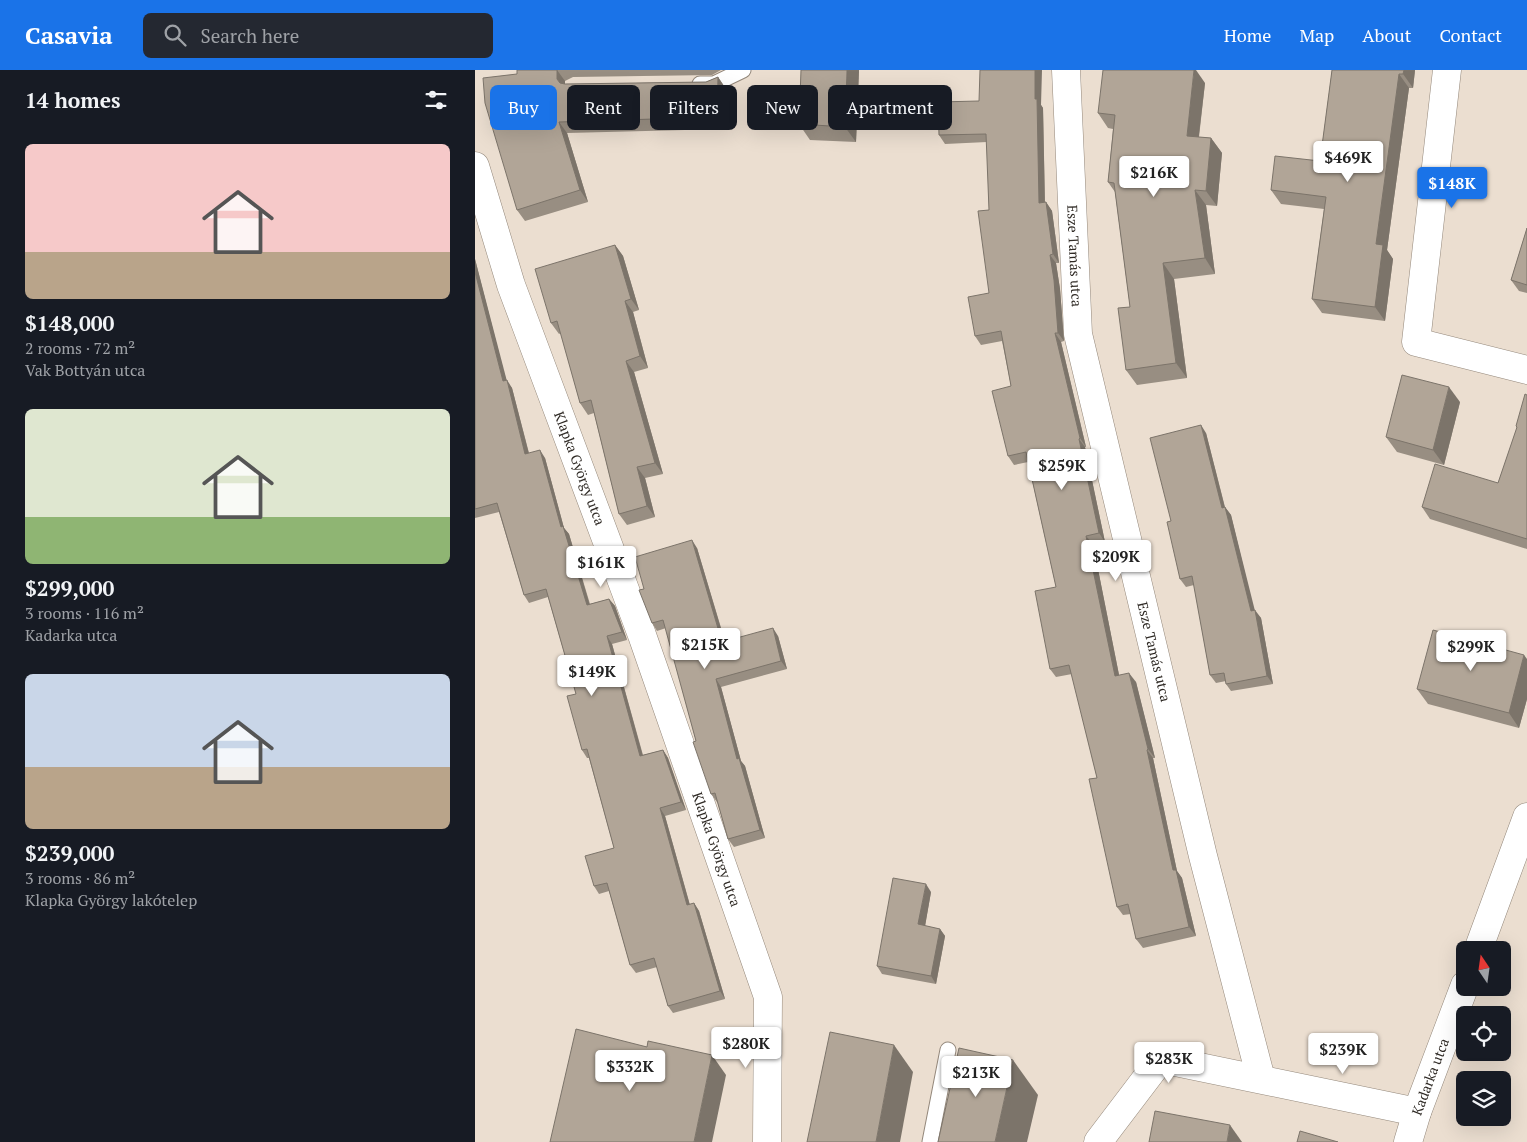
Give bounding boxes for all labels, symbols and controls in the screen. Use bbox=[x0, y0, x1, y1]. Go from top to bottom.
search box bbox=[143, 13, 493, 58]
text: Casavia bbox=[25, 19, 113, 51]
icon: search bbox=[161, 21, 189, 49]
text: Search here bbox=[201, 23, 299, 48]
text: Home bbox=[1224, 23, 1271, 47]
text: Map bbox=[1299, 23, 1334, 47]
text: About bbox=[1362, 23, 1411, 47]
text: Contact bbox=[1439, 23, 1502, 47]
chip: Buy bbox=[490, 85, 557, 130]
chip: Rent bbox=[567, 85, 640, 130]
chip: Filters bbox=[650, 85, 737, 130]
chip: New bbox=[747, 85, 818, 130]
chip: Apartment bbox=[828, 85, 952, 130]
text: 14 homes bbox=[25, 86, 121, 114]
icon: filters bbox=[422, 86, 450, 114]
pin: $469K bbox=[1313, 140, 1383, 183]
text: $469K bbox=[1324, 146, 1372, 168]
pin: $216K bbox=[1119, 156, 1189, 198]
text: $216K bbox=[1130, 161, 1178, 183]
pin: $148K bbox=[1417, 166, 1487, 209]
text: $148K bbox=[1428, 172, 1476, 194]
icon: home bbox=[193, 177, 283, 267]
street label: Esze Tamás utca bbox=[1063, 204, 1087, 307]
text: $148,000 bbox=[25, 309, 114, 337]
text: 2 rooms · 72 m² bbox=[25, 337, 135, 359]
text: Vak Bottyán utca bbox=[25, 359, 145, 381]
street label: Klapka György utca bbox=[550, 408, 610, 528]
icon: home bbox=[193, 442, 283, 532]
pin: $259K bbox=[1027, 448, 1097, 491]
text: $259K bbox=[1038, 454, 1086, 476]
pin: $209K bbox=[1081, 540, 1151, 582]
text: $209K bbox=[1092, 545, 1140, 567]
pin: $161K bbox=[566, 546, 636, 588]
text: $161K bbox=[577, 551, 625, 573]
text: $299,000 bbox=[25, 574, 114, 602]
street label: Esze Tamás utca bbox=[1133, 600, 1176, 704]
text: 3 rooms · 116 m² bbox=[25, 602, 144, 624]
text: Kadarka utca bbox=[25, 624, 117, 646]
pin: $215K bbox=[670, 628, 740, 670]
pin: $299K bbox=[1436, 630, 1506, 672]
text: $215K bbox=[681, 633, 729, 655]
text: $299K bbox=[1447, 635, 1495, 657]
pin: $149K bbox=[557, 654, 627, 697]
text: $149K bbox=[568, 660, 616, 682]
icon: home bbox=[193, 707, 283, 797]
street label: Klapka György utca bbox=[688, 789, 746, 909]
text: $239,000 bbox=[25, 839, 114, 867]
text: 3 rooms · 86 m² bbox=[25, 867, 135, 889]
text: Klapka György lakótelep bbox=[25, 889, 197, 911]
north arrow bbox=[1456, 941, 1511, 996]
map controls bbox=[1456, 941, 1511, 1126]
button: locate bbox=[1456, 1006, 1511, 1061]
pin: $280K bbox=[711, 1026, 781, 1069]
text: $280K bbox=[722, 1032, 770, 1054]
pin: $239K bbox=[1308, 1032, 1378, 1075]
street label: Kadarka utca bbox=[1407, 1035, 1453, 1118]
text: $239K bbox=[1319, 1038, 1367, 1060]
pin: $283K bbox=[1134, 1042, 1204, 1084]
text: $283K bbox=[1145, 1047, 1193, 1069]
pin: $332K bbox=[595, 1050, 665, 1092]
text: $332K bbox=[606, 1055, 654, 1077]
pin: $213K bbox=[941, 1056, 1011, 1098]
text: $213K bbox=[952, 1061, 1000, 1083]
button: layers bbox=[1456, 1071, 1511, 1126]

